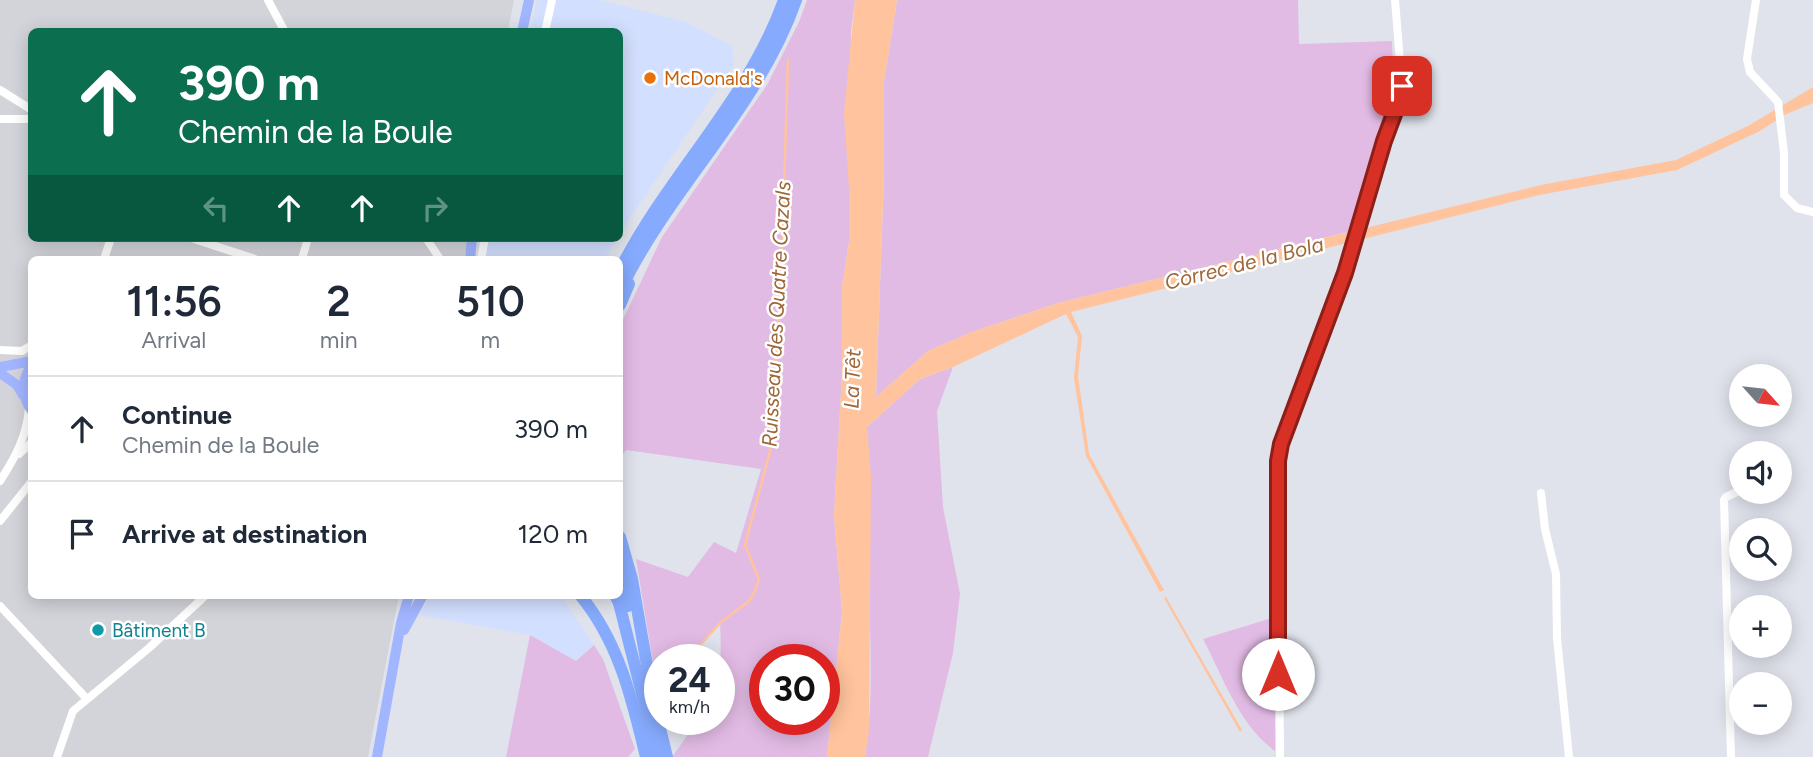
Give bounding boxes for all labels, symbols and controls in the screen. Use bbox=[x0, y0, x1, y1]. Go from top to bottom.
text: 390 m bbox=[178, 53, 320, 112]
icon: ahead bbox=[63, 56, 154, 147]
pin bbox=[1372, 56, 1432, 116]
place label: McDonald's bbox=[664, 67, 763, 90]
icon: arrive bbox=[1383, 67, 1421, 105]
marker: McDonald's bbox=[642, 70, 658, 86]
text: Chemin de la Boule bbox=[178, 113, 453, 151]
water label: Ruisseau des Quatre Cazals bbox=[757, 180, 795, 448]
icon: left bbox=[197, 189, 235, 227]
icon: ahead bbox=[270, 189, 308, 227]
icon: ahead bbox=[343, 189, 381, 227]
icon: right bbox=[416, 189, 454, 227]
water label: Còrrec de la Bola bbox=[1162, 231, 1326, 295]
text: 11:56 bbox=[126, 276, 222, 327]
text: 2 bbox=[327, 276, 351, 327]
text: 510 bbox=[456, 276, 525, 327]
text: Arrival bbox=[141, 326, 206, 354]
text: min bbox=[320, 326, 358, 354]
text: m bbox=[480, 326, 500, 354]
water label: La Têt bbox=[838, 348, 866, 409]
north arrow bbox=[1729, 364, 1792, 427]
map controls bbox=[1729, 364, 1792, 735]
text: Continue bbox=[122, 399, 232, 431]
icon: ahead bbox=[63, 410, 101, 448]
text: 390 m bbox=[514, 413, 588, 445]
text: Chemin de la Boule bbox=[122, 431, 319, 459]
button: sound bbox=[1729, 441, 1792, 504]
icon: arrive bbox=[63, 515, 101, 553]
text: Arrive at destination bbox=[122, 518, 367, 550]
text: 120 m bbox=[518, 518, 588, 550]
button: search bbox=[1729, 518, 1792, 581]
button: + bbox=[1729, 595, 1792, 658]
place label: Bâtiment B bbox=[112, 619, 206, 642]
marker: Bâtiment B bbox=[90, 622, 106, 638]
position arrow bbox=[1241, 637, 1315, 711]
speed limit sign: 30 bbox=[749, 644, 840, 735]
text: 24 bbox=[668, 659, 711, 701]
button: − bbox=[1729, 672, 1792, 735]
text: km/h bbox=[669, 696, 710, 718]

